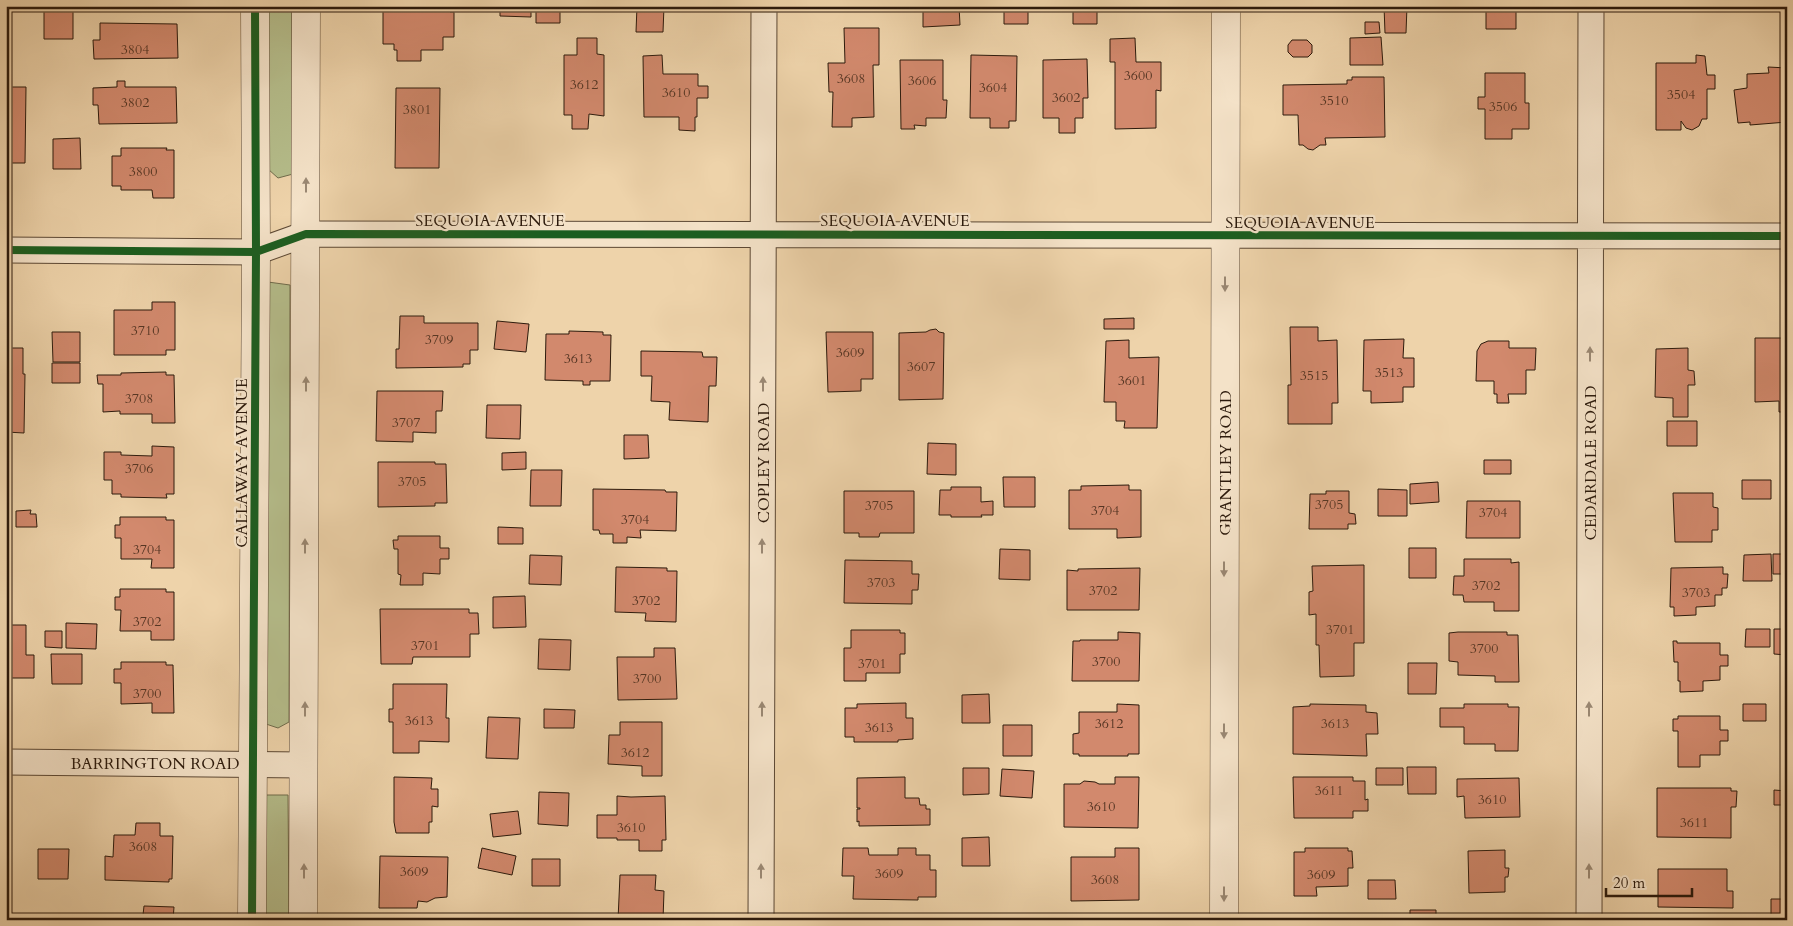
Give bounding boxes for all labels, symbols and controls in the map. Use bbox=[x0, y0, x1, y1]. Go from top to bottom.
house number: 3804 bbox=[121, 40, 149, 59]
house number: 3600 bbox=[1124, 66, 1152, 85]
house number: 3608 bbox=[837, 69, 865, 88]
house number: 3606 bbox=[908, 71, 936, 90]
house number: 3612 bbox=[570, 75, 598, 94]
house number: 3604 bbox=[979, 78, 1007, 97]
house number: 3610 bbox=[662, 83, 690, 102]
house number: 3504 bbox=[1667, 85, 1695, 104]
house number: 3602 bbox=[1052, 88, 1080, 107]
house number: 3510 bbox=[1320, 91, 1348, 110]
house number: 3802 bbox=[121, 93, 149, 112]
house number: 3506 bbox=[1489, 97, 1517, 116]
house number: 3801 bbox=[403, 100, 431, 119]
house number: 3800 bbox=[129, 162, 157, 181]
one-way arrow bbox=[302, 177, 310, 193]
street label: SEQUOIA AVENUE bbox=[415, 210, 565, 232]
street label: SEQUOIA AVENUE bbox=[820, 210, 970, 232]
street label: SEQUOIA AVENUE bbox=[1225, 212, 1375, 234]
one-way arrow bbox=[1221, 276, 1229, 292]
house number: 3710 bbox=[131, 321, 159, 340]
house number: 3709 bbox=[425, 330, 453, 349]
house number: 3609 bbox=[836, 343, 864, 362]
one-way arrow bbox=[1586, 345, 1594, 361]
house number: 3613 bbox=[564, 349, 592, 368]
house number: 3607 bbox=[907, 357, 935, 376]
house number: 3513 bbox=[1375, 363, 1403, 382]
house number: 3515 bbox=[1300, 366, 1328, 385]
house number: 3601 bbox=[1118, 371, 1146, 390]
one-way arrow bbox=[302, 375, 310, 391]
one-way arrow bbox=[759, 375, 767, 391]
street label: CALLAWAY AVENUE bbox=[231, 378, 253, 548]
street label: CEDARDALE ROAD bbox=[1580, 385, 1602, 541]
house number: 3708 bbox=[125, 389, 153, 408]
street label: GRANTLEY ROAD bbox=[1215, 390, 1237, 536]
street label: COPLEY ROAD bbox=[753, 403, 775, 523]
house number: 3707 bbox=[392, 413, 420, 432]
house number: 3706 bbox=[125, 459, 153, 478]
house number: 3705 bbox=[398, 472, 426, 491]
house number: 3705 bbox=[1315, 495, 1343, 514]
house number: 3705 bbox=[865, 496, 893, 515]
house number: 3704 bbox=[1091, 501, 1119, 520]
house number: 3704 bbox=[1479, 503, 1507, 522]
house number: 3704 bbox=[621, 510, 649, 529]
one-way arrow bbox=[301, 538, 309, 554]
one-way arrow bbox=[758, 538, 766, 554]
house number: 3704 bbox=[133, 540, 161, 559]
one-way arrow bbox=[1220, 561, 1228, 577]
house number: 3703 bbox=[867, 573, 895, 592]
house number: 3702 bbox=[1472, 576, 1500, 595]
house number: 3702 bbox=[1089, 581, 1117, 600]
house number: 3703 bbox=[1682, 583, 1710, 602]
house number: 3702 bbox=[632, 591, 660, 610]
house number: 3702 bbox=[133, 612, 161, 631]
house number: 3701 bbox=[1326, 620, 1354, 639]
house number: 3701 bbox=[411, 636, 439, 655]
house number: 3700 bbox=[1470, 639, 1498, 658]
house number: 3700 bbox=[1092, 652, 1120, 671]
house number: 3701 bbox=[858, 654, 886, 673]
house number: 3700 bbox=[633, 669, 661, 688]
house number: 3700 bbox=[133, 684, 161, 703]
one-way arrow bbox=[301, 700, 309, 716]
one-way arrow bbox=[758, 700, 766, 716]
one-way arrow bbox=[1585, 700, 1593, 716]
house number: 3613 bbox=[405, 711, 433, 730]
house number: 3612 bbox=[1095, 714, 1123, 733]
house number: 3613 bbox=[1321, 714, 1349, 733]
house number: 3613 bbox=[865, 718, 893, 737]
one-way arrow bbox=[1220, 724, 1228, 740]
house number: 3612 bbox=[621, 743, 649, 762]
street label: BARRINGTON ROAD bbox=[70, 753, 240, 775]
house number: 3611 bbox=[1315, 781, 1343, 800]
house number: 3610 bbox=[1478, 790, 1506, 809]
house number: 3610 bbox=[1087, 797, 1115, 816]
house number: 3611 bbox=[1680, 813, 1708, 832]
house number: 3610 bbox=[617, 818, 645, 837]
house number: 3608 bbox=[129, 837, 157, 856]
house number: 3609 bbox=[400, 862, 428, 881]
one-way arrow bbox=[300, 863, 308, 879]
one-way arrow bbox=[757, 863, 765, 879]
one-way arrow bbox=[1585, 863, 1593, 879]
house number: 3609 bbox=[875, 864, 903, 883]
house number: 3609 bbox=[1307, 865, 1335, 884]
scale bar bbox=[1606, 866, 1692, 898]
house number: 3608 bbox=[1091, 870, 1119, 889]
text: 20 m bbox=[1613, 873, 1645, 893]
one-way arrow bbox=[1220, 886, 1228, 902]

